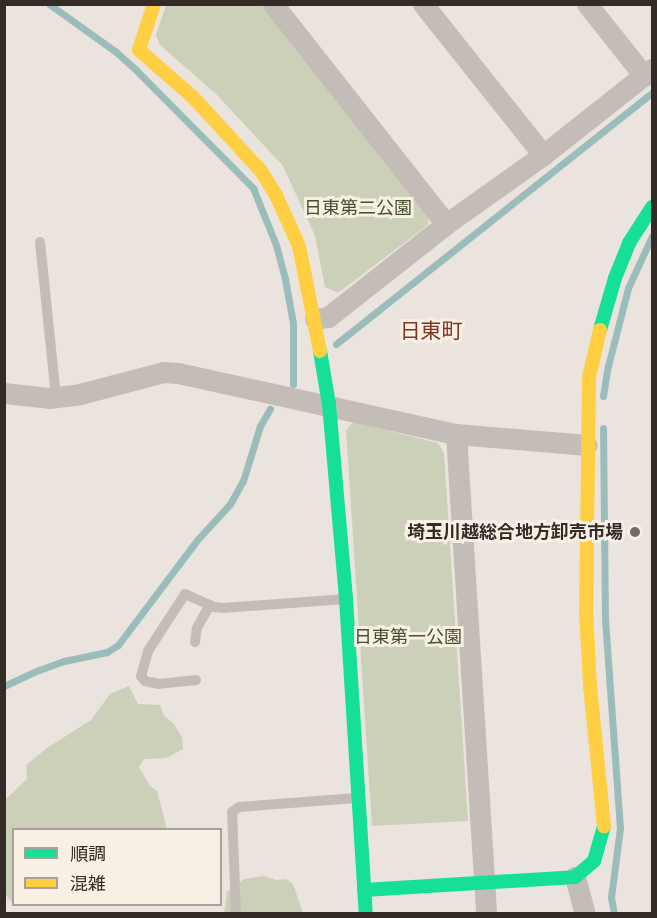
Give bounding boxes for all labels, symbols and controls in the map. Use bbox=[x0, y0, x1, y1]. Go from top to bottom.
park label: 日東第二公園 bbox=[304, 197, 412, 219]
district label: 日東町 bbox=[400, 317, 462, 343]
place label: 埼玉川越総合地方卸売市場 bbox=[407, 521, 623, 543]
marker: 埼玉川越総合地方卸売市場 bbox=[628, 525, 642, 539]
park label: 日東第一公園 bbox=[354, 626, 462, 648]
legend bbox=[12, 828, 222, 906]
text: 順調 bbox=[70, 840, 106, 867]
text: 混雑 bbox=[70, 870, 106, 897]

